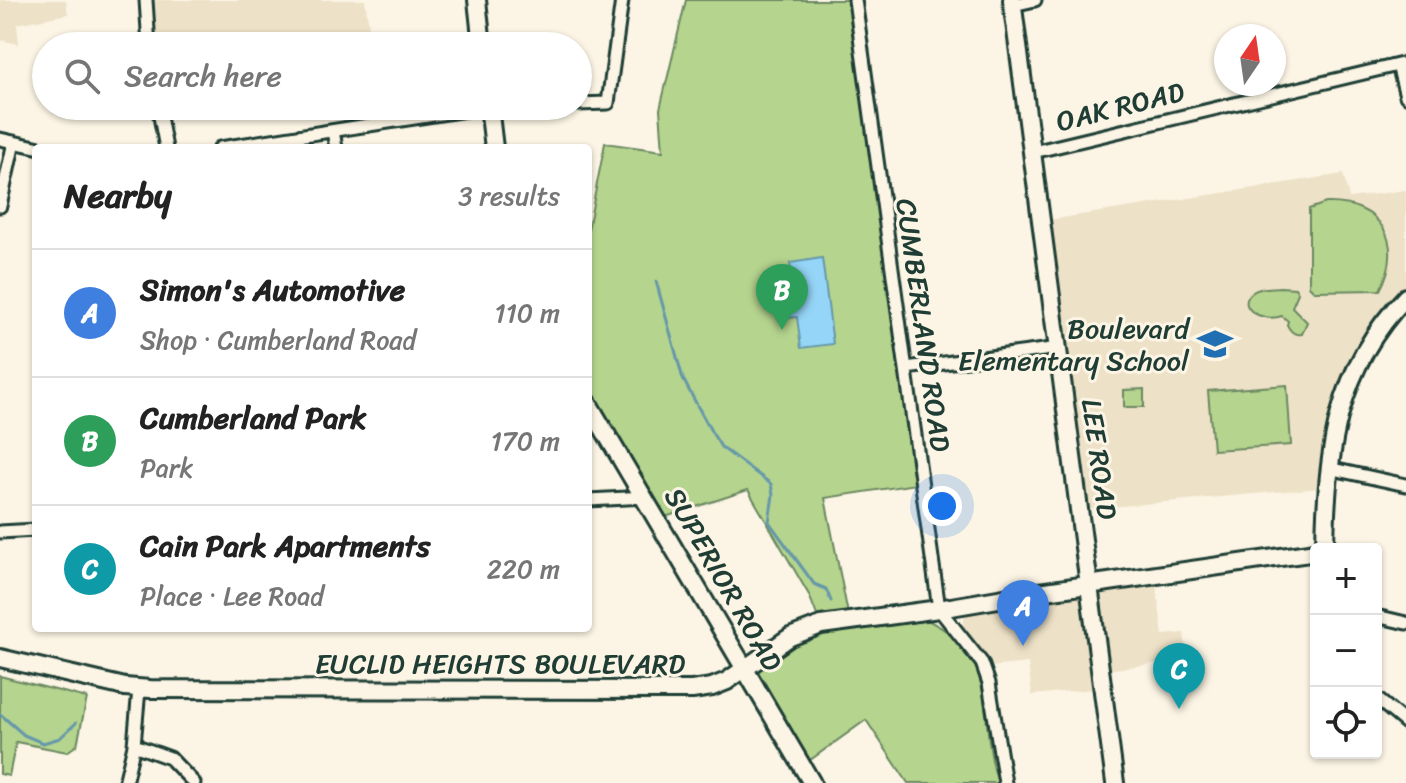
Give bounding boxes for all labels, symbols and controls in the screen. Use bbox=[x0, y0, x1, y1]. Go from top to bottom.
north arrow bbox=[1214, 24, 1286, 96]
search box bbox=[32, 32, 592, 120]
text: Search here bbox=[124, 49, 282, 103]
icon: search bbox=[60, 54, 104, 98]
street label: OAK ROAD bbox=[1051, 67, 1190, 146]
text: Nearby bbox=[64, 166, 172, 226]
text: 3 results bbox=[458, 173, 560, 219]
street label: CUMBERLAND ROAD bbox=[881, 195, 966, 455]
text: Simon's Automotive bbox=[140, 263, 405, 317]
pin: B bbox=[756, 264, 808, 330]
text: A bbox=[81, 290, 99, 336]
text: 110 m bbox=[495, 290, 560, 336]
place label: Boulevard Elementary School bbox=[958, 304, 1191, 385]
text: Shop · Cumberland Road bbox=[140, 317, 416, 363]
school or university icon: Boulevard Elementary School bbox=[1196, 325, 1234, 363]
text: Cumberland Park bbox=[140, 391, 366, 445]
street label: LEE ROAD bbox=[1067, 395, 1132, 523]
text: B bbox=[82, 418, 98, 464]
text: 170 m bbox=[491, 418, 560, 464]
text: Park bbox=[140, 445, 193, 491]
street label: SUPERIOR ROAD bbox=[651, 478, 796, 681]
your location bbox=[922, 486, 962, 526]
text: Cain Park Apartments bbox=[140, 519, 430, 573]
map controls bbox=[1310, 543, 1382, 759]
button: + bbox=[1310, 543, 1382, 615]
text: C bbox=[82, 546, 98, 592]
text: 220 m bbox=[487, 546, 560, 592]
text: Place · Lee Road bbox=[140, 573, 324, 619]
pin: A bbox=[997, 580, 1049, 646]
button: − bbox=[1310, 615, 1382, 687]
street label: EUCLID HEIGHTS BOULEVARD bbox=[315, 639, 685, 688]
pin: C bbox=[1153, 643, 1205, 709]
button: locate bbox=[1310, 687, 1382, 759]

